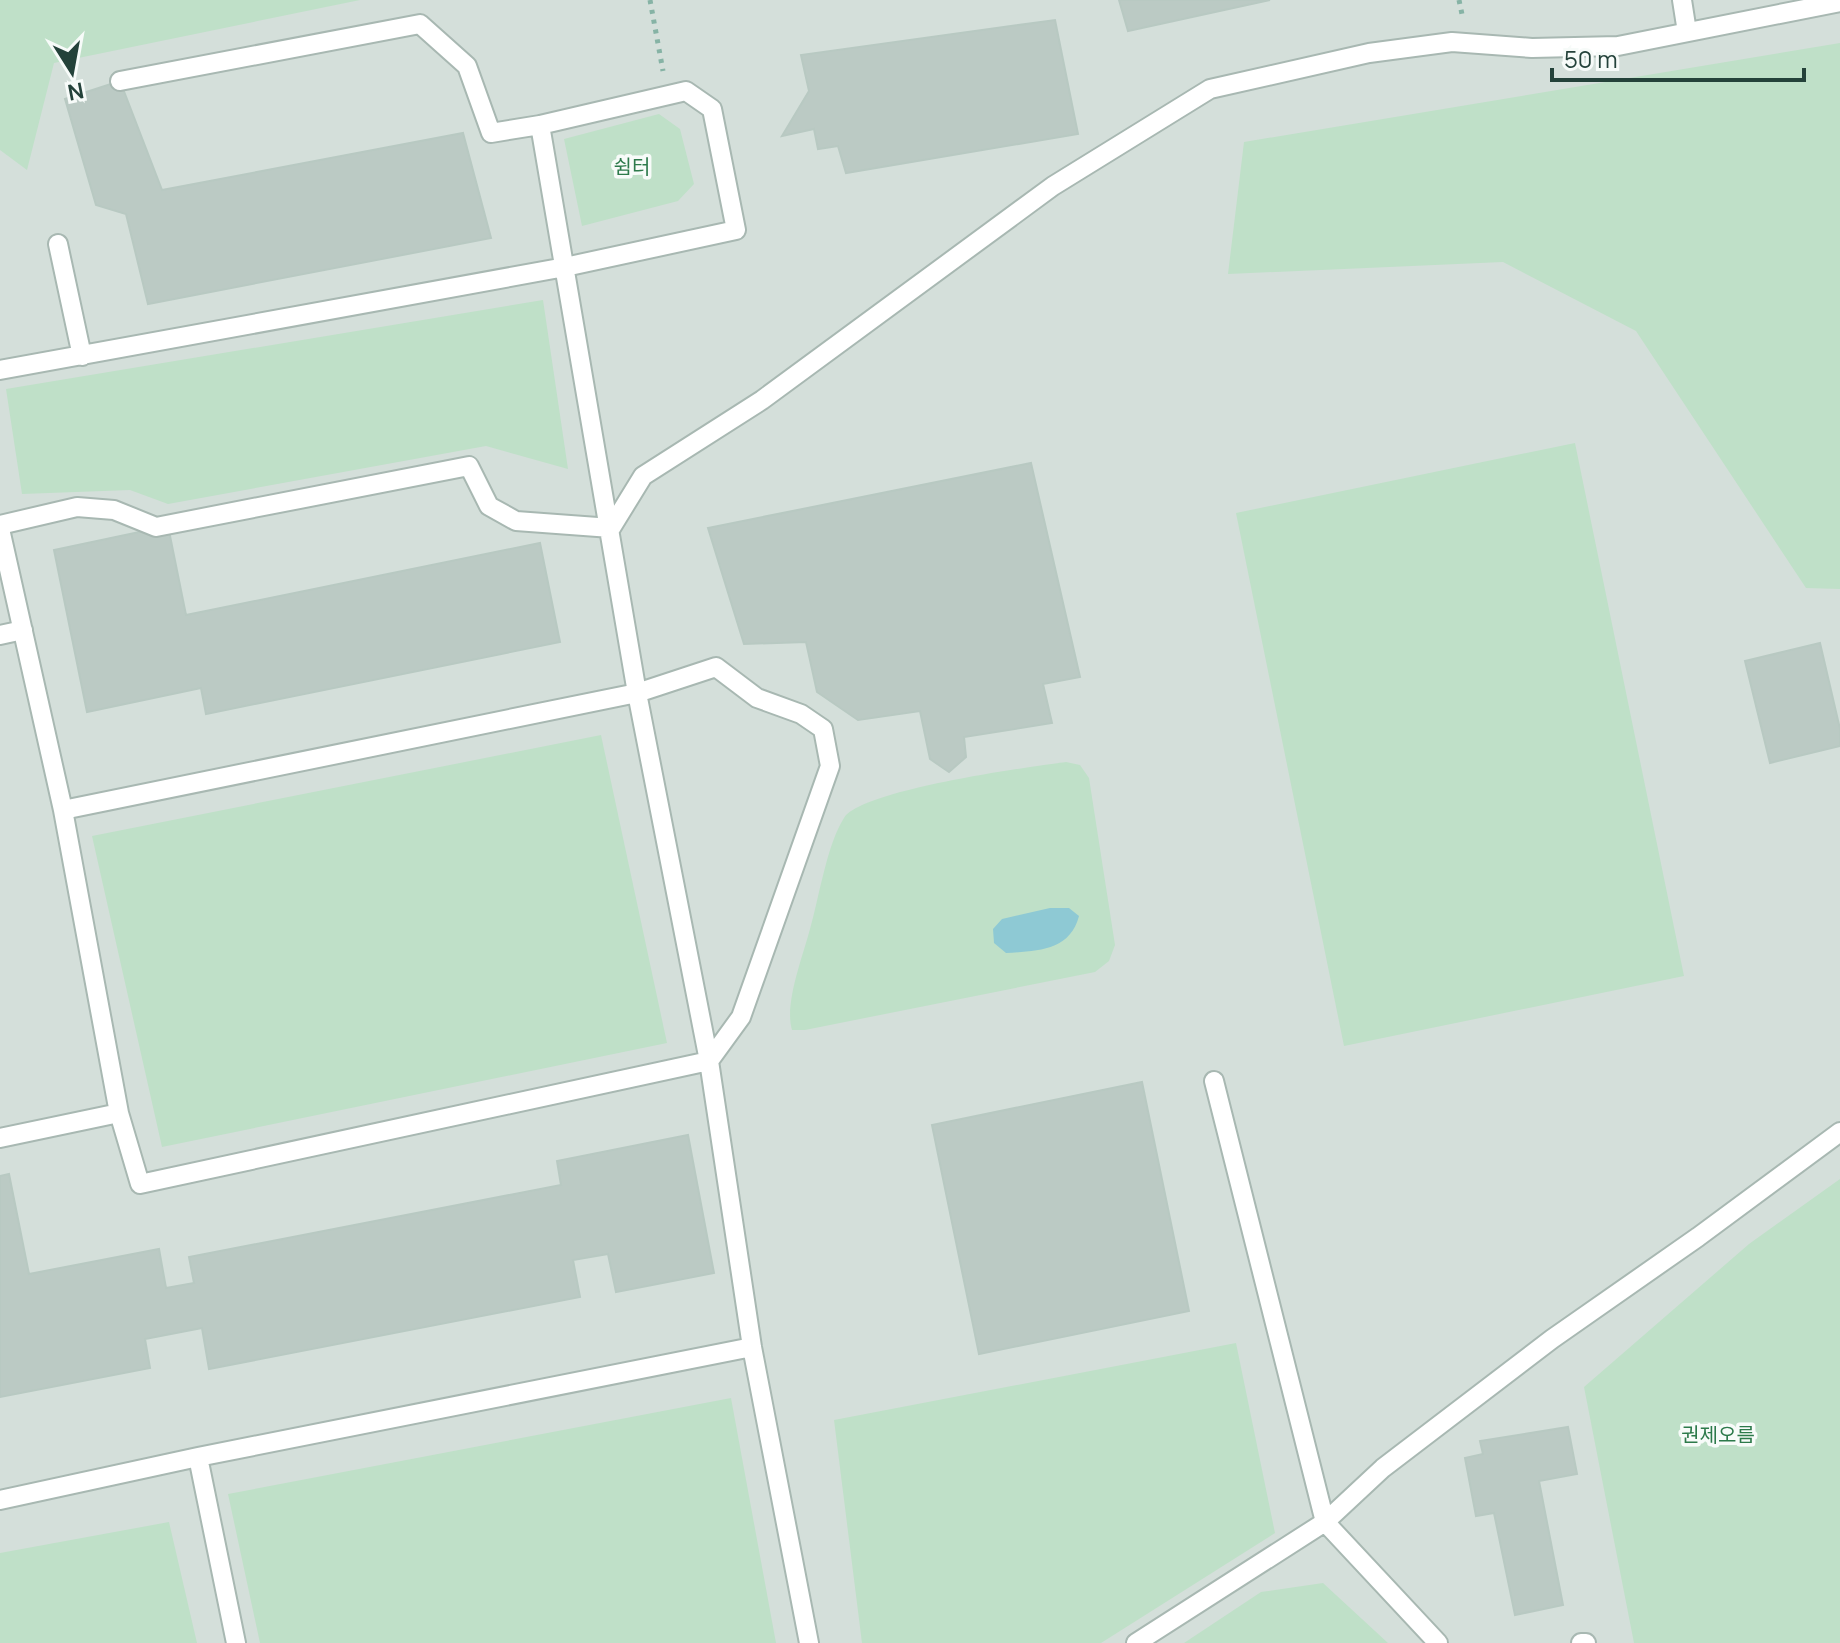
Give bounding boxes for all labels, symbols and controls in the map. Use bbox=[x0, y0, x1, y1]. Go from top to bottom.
north arrow bbox=[32, 32, 112, 112]
scale bar bbox=[1552, 32, 1804, 82]
text: 50 m bbox=[1564, 42, 1618, 75]
text: N bbox=[65, 75, 86, 108]
park label: 쉼터 bbox=[614, 153, 650, 180]
park label: 권제오름 bbox=[1681, 1421, 1755, 1448]

